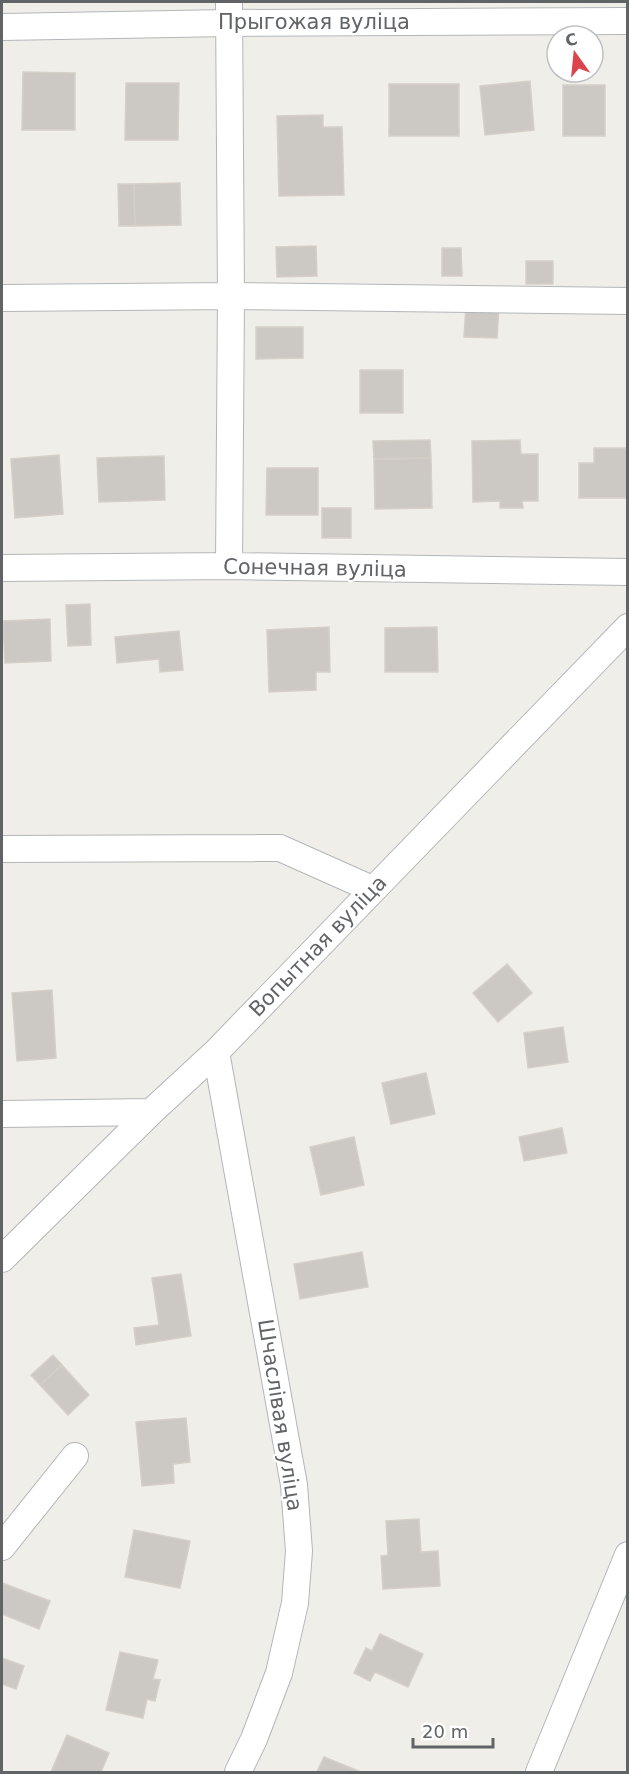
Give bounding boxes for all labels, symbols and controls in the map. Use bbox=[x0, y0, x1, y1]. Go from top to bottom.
street label: Прыгожая вуліца bbox=[218, 10, 410, 34]
north arrow bbox=[545, 24, 605, 84]
text: С bbox=[563, 29, 579, 51]
street label: Сонечная вуліца bbox=[223, 554, 407, 582]
street label: Вопытная вуліца bbox=[244, 870, 392, 1022]
street label: Шчаслівая вуліца bbox=[253, 1317, 307, 1513]
scale bar bbox=[413, 1711, 492, 1749]
text: 20 m bbox=[422, 1721, 468, 1742]

